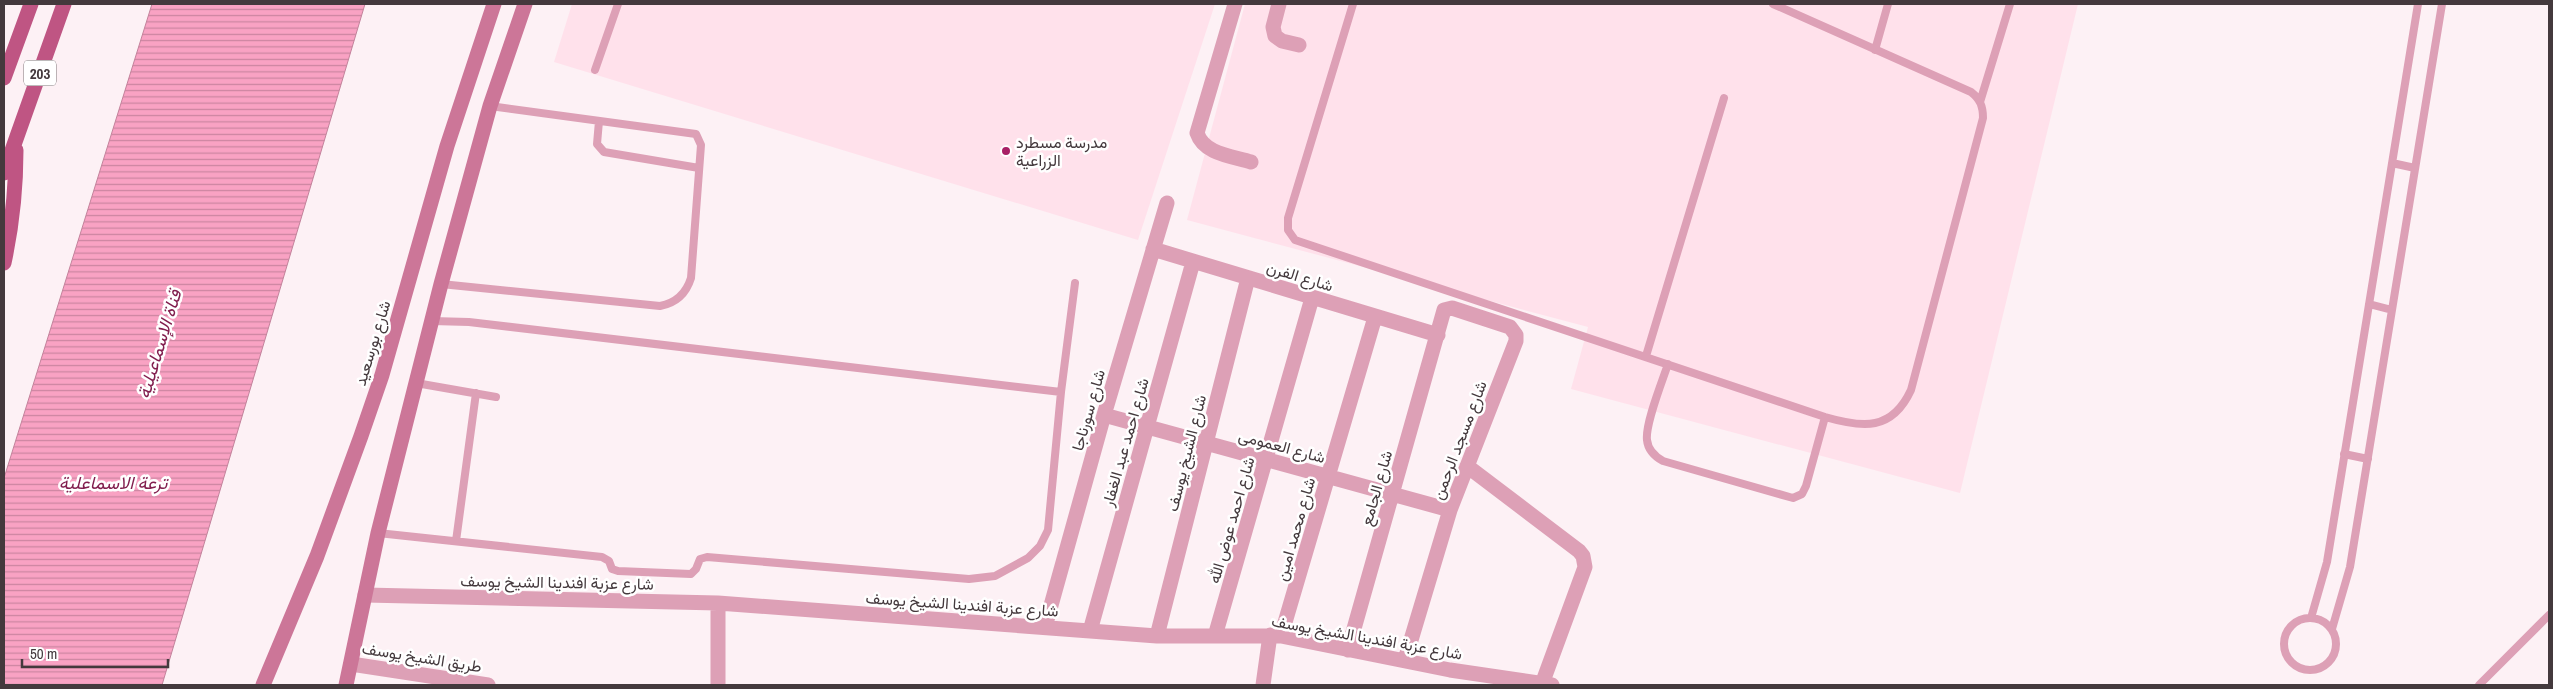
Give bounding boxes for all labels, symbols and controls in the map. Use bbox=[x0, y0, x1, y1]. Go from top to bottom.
road number: 203 bbox=[24, 60, 56, 86]
place label: مدرسة مسطرد الزراعية bbox=[1016, 131, 1107, 171]
marker: مدرسة مسطرد الزراعية bbox=[1000, 145, 1012, 157]
street label: شارع الفرن bbox=[1264, 255, 1336, 298]
water label: قناة الإسماعيلية bbox=[131, 285, 188, 402]
street label: شارع بورسعيد bbox=[349, 298, 396, 389]
street label: شارع سورناجا bbox=[1066, 367, 1111, 453]
street label: شارع احمد عبد الغفار bbox=[1096, 375, 1155, 510]
street label: شارع مسجد الرحمن bbox=[1426, 377, 1493, 503]
street label: شارع الشيخ يوسف bbox=[1161, 392, 1212, 514]
street label: شارع العمومى bbox=[1236, 424, 1328, 469]
street label: شارع الجامع bbox=[1355, 448, 1398, 529]
street label: شارع احمد عوض الله bbox=[1202, 454, 1261, 586]
water label: ترعة الاسماعلية bbox=[59, 470, 170, 495]
street label: شارع محمد امين bbox=[1270, 475, 1321, 584]
street label: شارع عزبة افندينا الشيخ يوسف bbox=[460, 569, 654, 596]
street label: شارع عزبة افندينا الشيخ يوسف bbox=[865, 586, 1059, 623]
street label: شارع عزبة افندينا الشيخ يوسف bbox=[1270, 609, 1464, 666]
scale bar bbox=[22, 636, 169, 668]
street label: طريق الشيخ يوسف bbox=[360, 637, 484, 678]
text: 50 m bbox=[30, 643, 57, 664]

